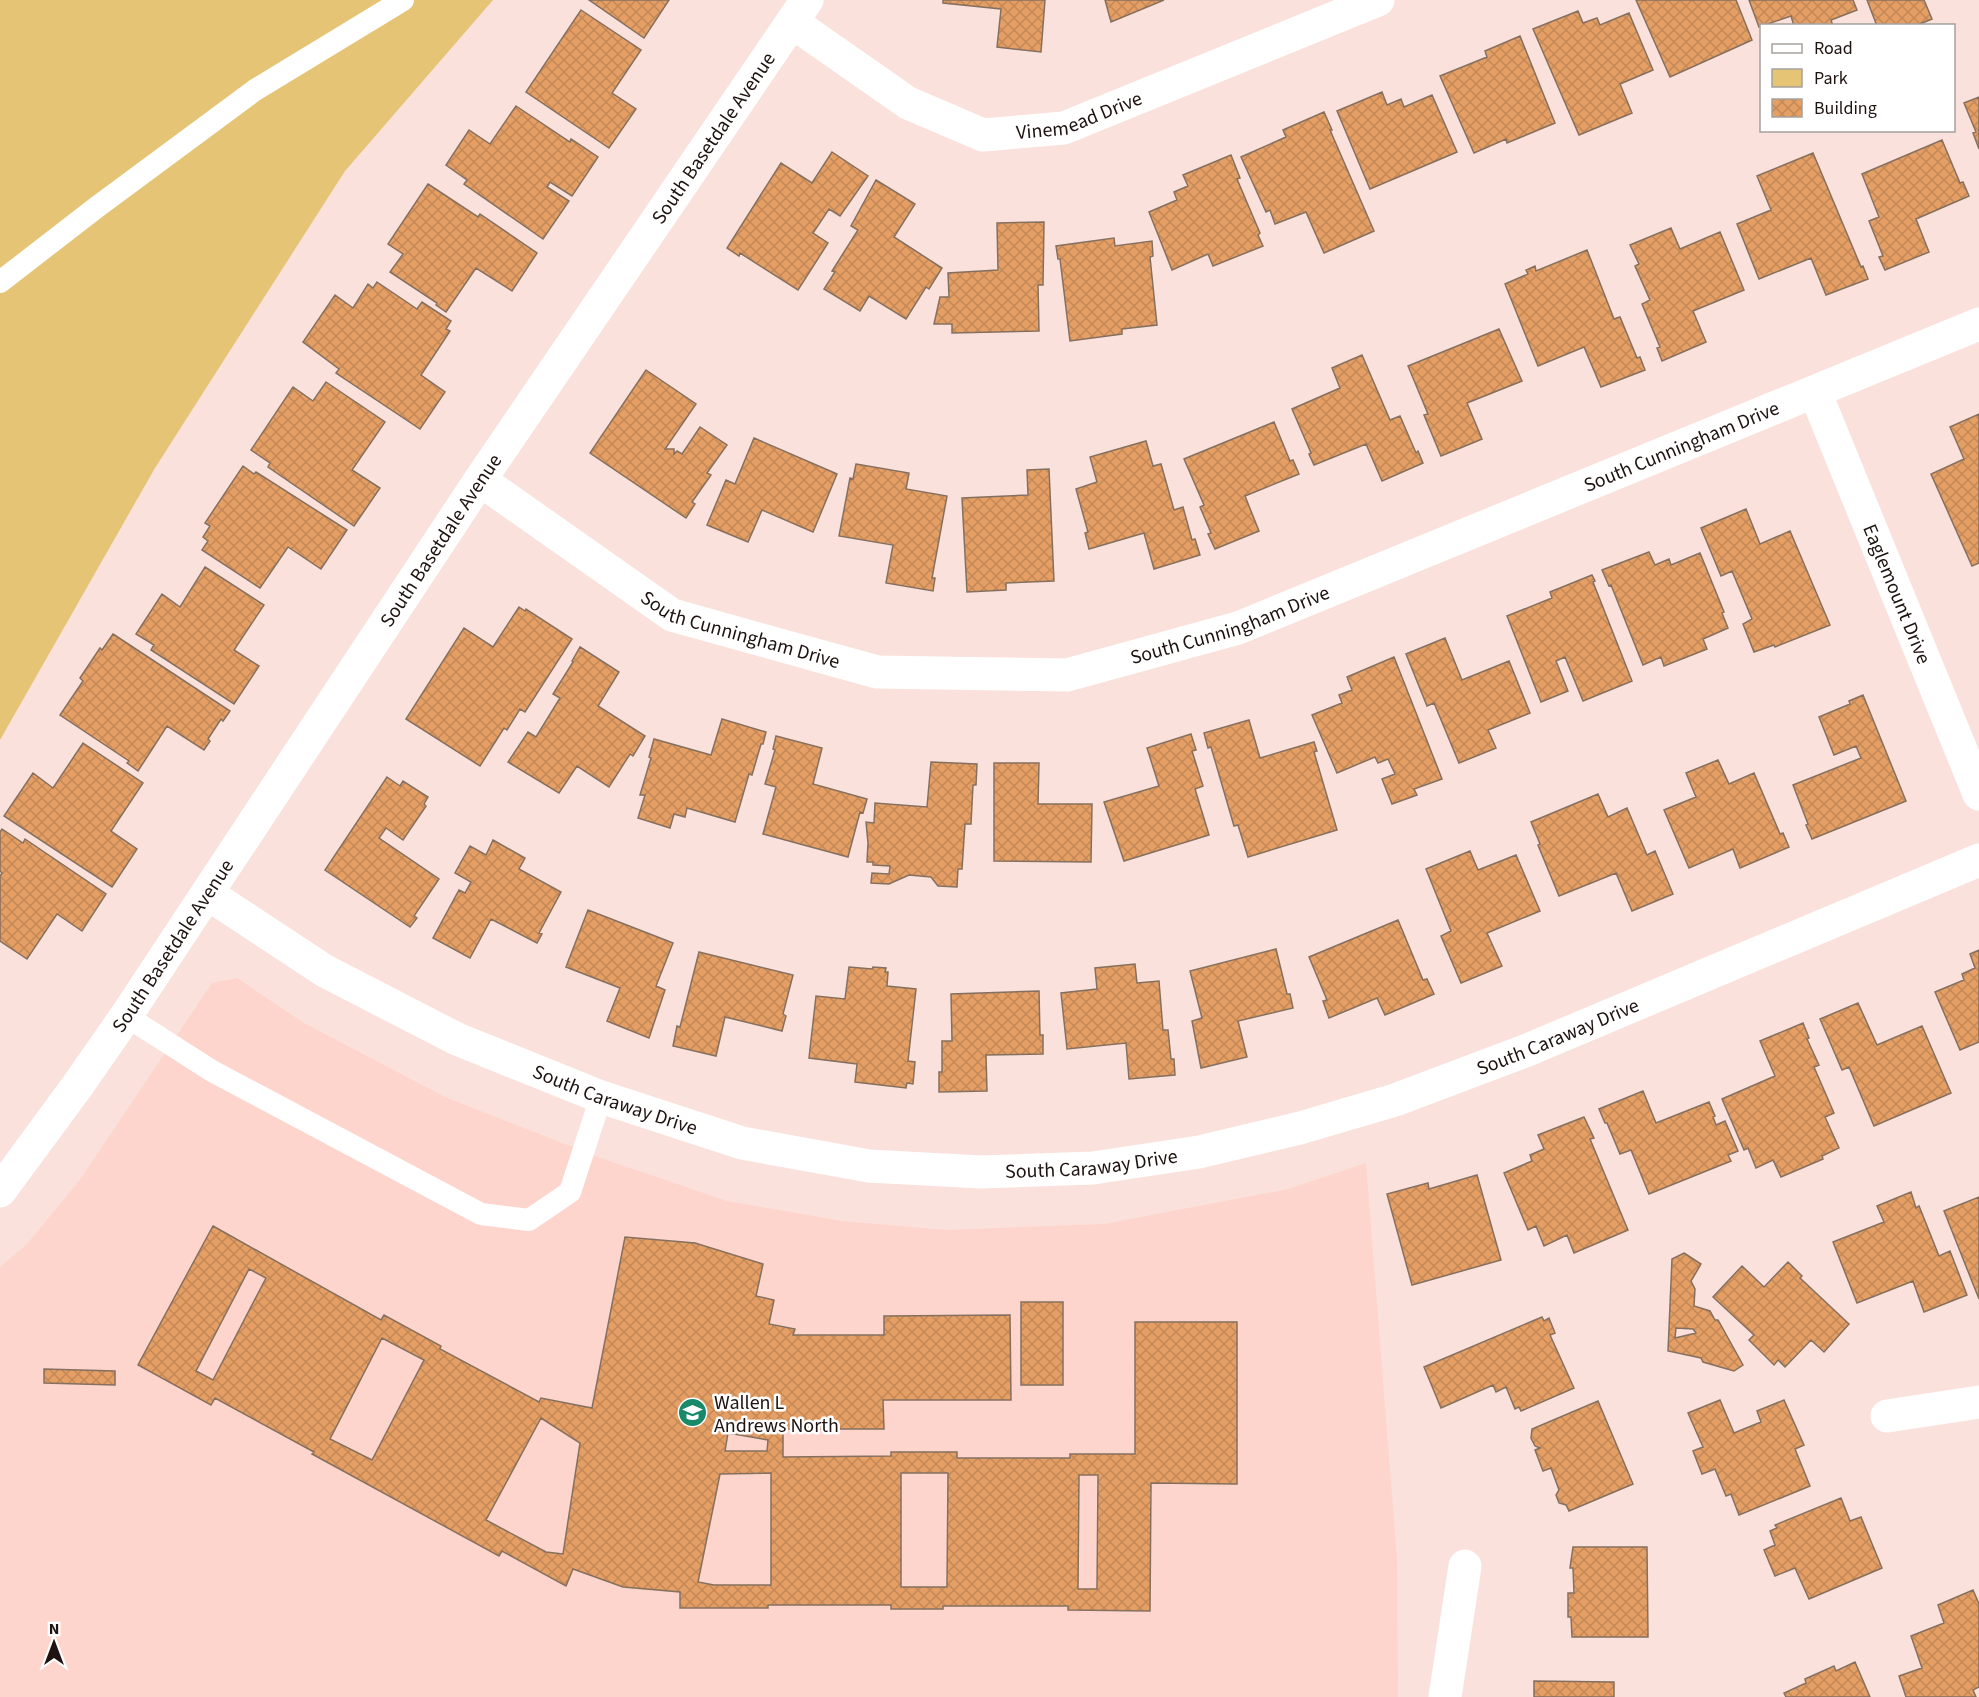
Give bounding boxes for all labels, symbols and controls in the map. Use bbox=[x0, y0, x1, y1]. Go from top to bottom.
legend bbox=[1760, 24, 1955, 132]
text: Road bbox=[1814, 36, 1853, 61]
street label: South Basetdale Avenue bbox=[645, 47, 783, 230]
text: Park bbox=[1814, 66, 1848, 91]
street label: Vinemead Drive bbox=[1015, 85, 1147, 147]
text: Building bbox=[1814, 96, 1877, 121]
street label: South Cunningham Drive bbox=[1580, 394, 1784, 500]
street label: South Basetdale Avenue bbox=[374, 448, 509, 633]
street label: Eaglemount Drive bbox=[1855, 520, 1938, 669]
street label: South Cunningham Drive bbox=[1127, 579, 1334, 672]
street label: South Cunningham Drive bbox=[635, 584, 843, 676]
street label: South Basetdale Avenue bbox=[106, 854, 241, 1038]
street label: South Caraway Drive bbox=[1473, 992, 1644, 1083]
street label: South Caraway Drive bbox=[528, 1058, 701, 1143]
street label: South Caraway Drive bbox=[1005, 1142, 1180, 1186]
place label: Wallen L Andrews North bbox=[714, 1389, 839, 1440]
school or university icon: Wallen L Andrews North bbox=[677, 1397, 709, 1429]
north arrow bbox=[24, 1613, 84, 1673]
text: N bbox=[49, 1618, 59, 1640]

